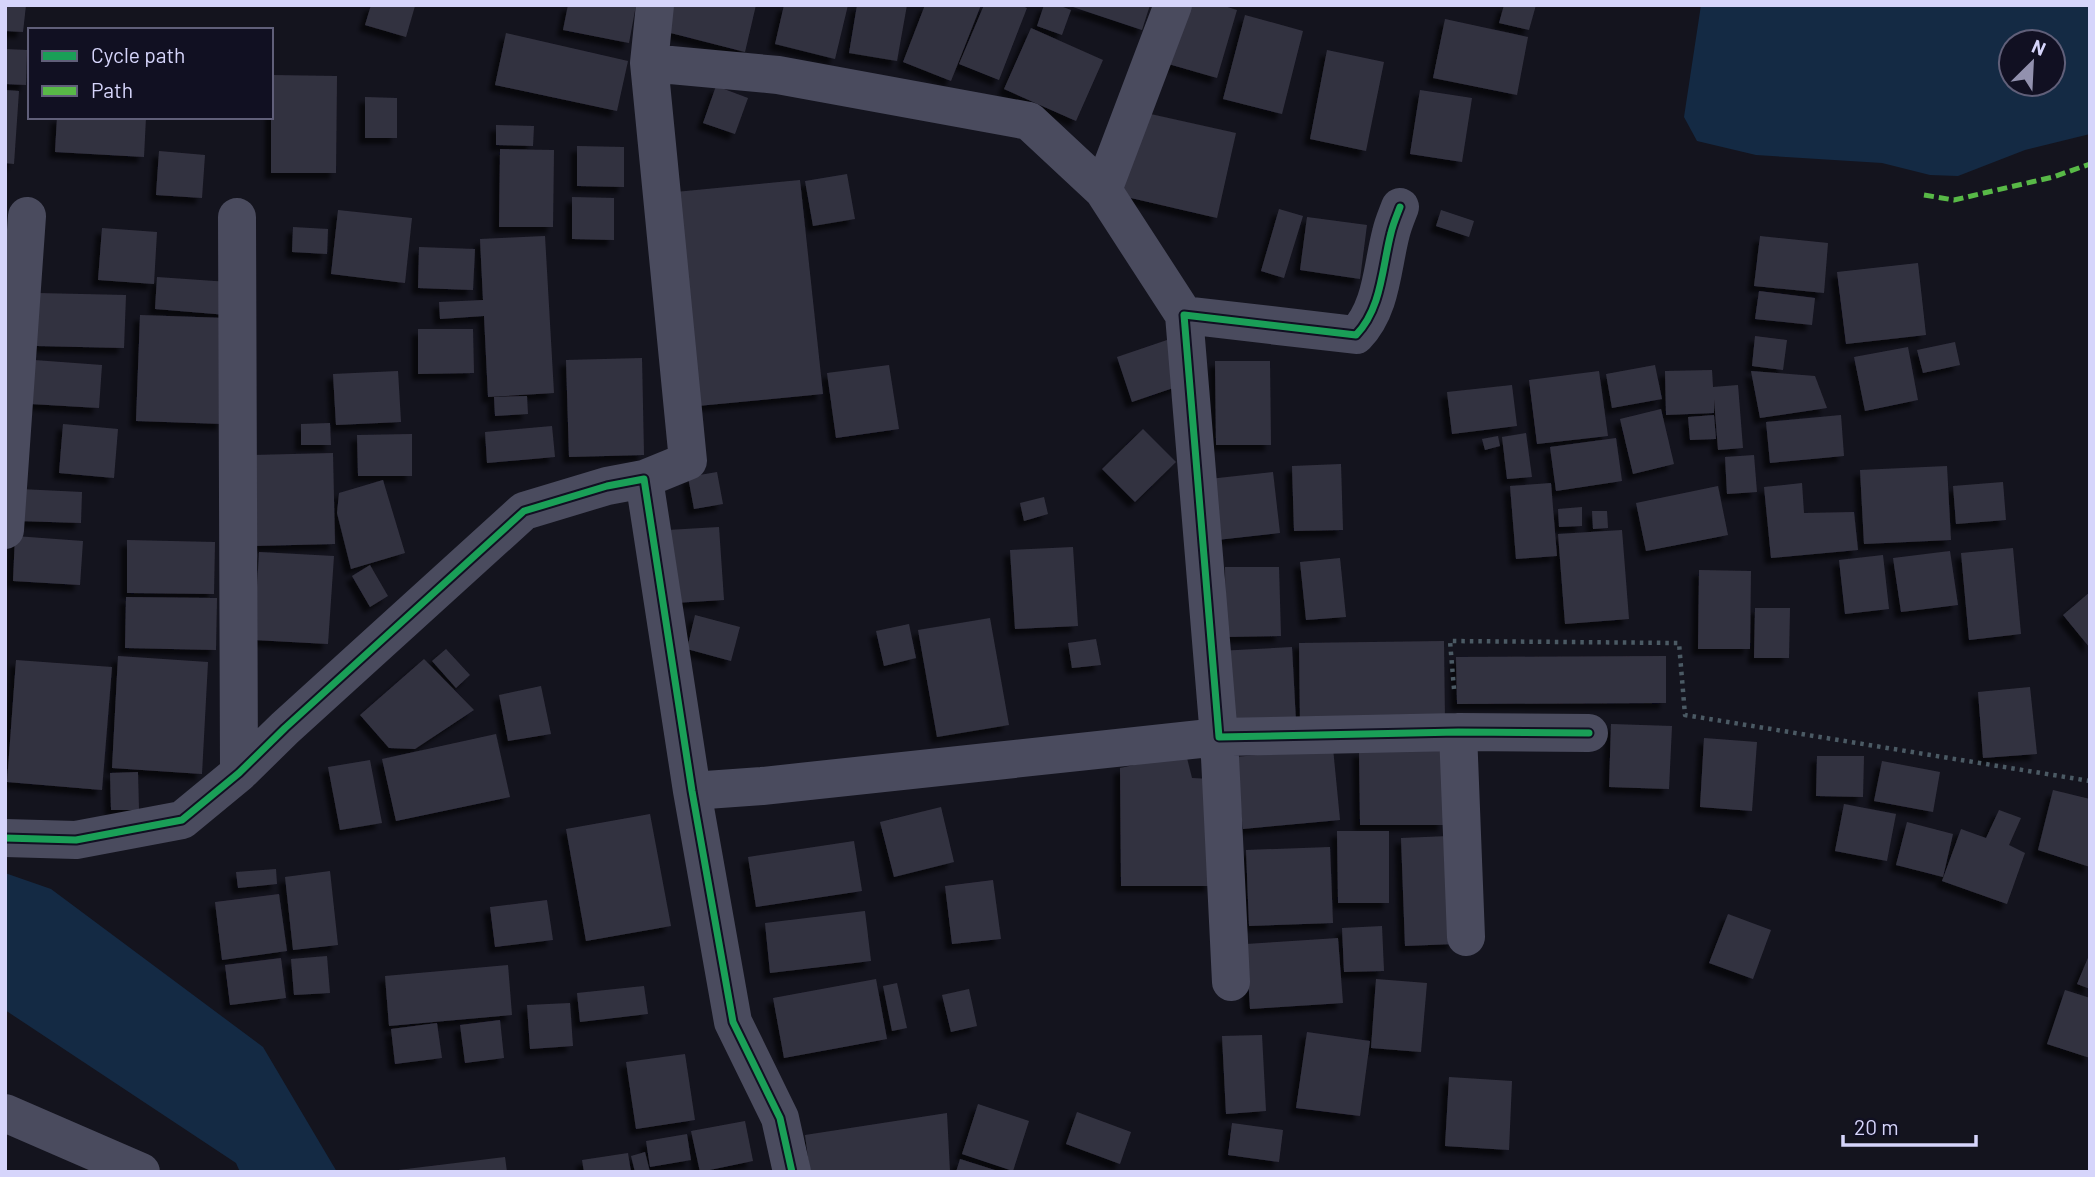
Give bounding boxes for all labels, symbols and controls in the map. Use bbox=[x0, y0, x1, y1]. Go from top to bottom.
legend bbox=[28, 28, 273, 119]
north arrow bbox=[1997, 28, 2067, 98]
text: N bbox=[2029, 34, 2050, 60]
text: Cycle path bbox=[91, 42, 185, 67]
text: Path bbox=[91, 77, 133, 102]
scale bar bbox=[1843, 1104, 1976, 1148]
text: 20 m bbox=[1854, 1114, 1899, 1139]

